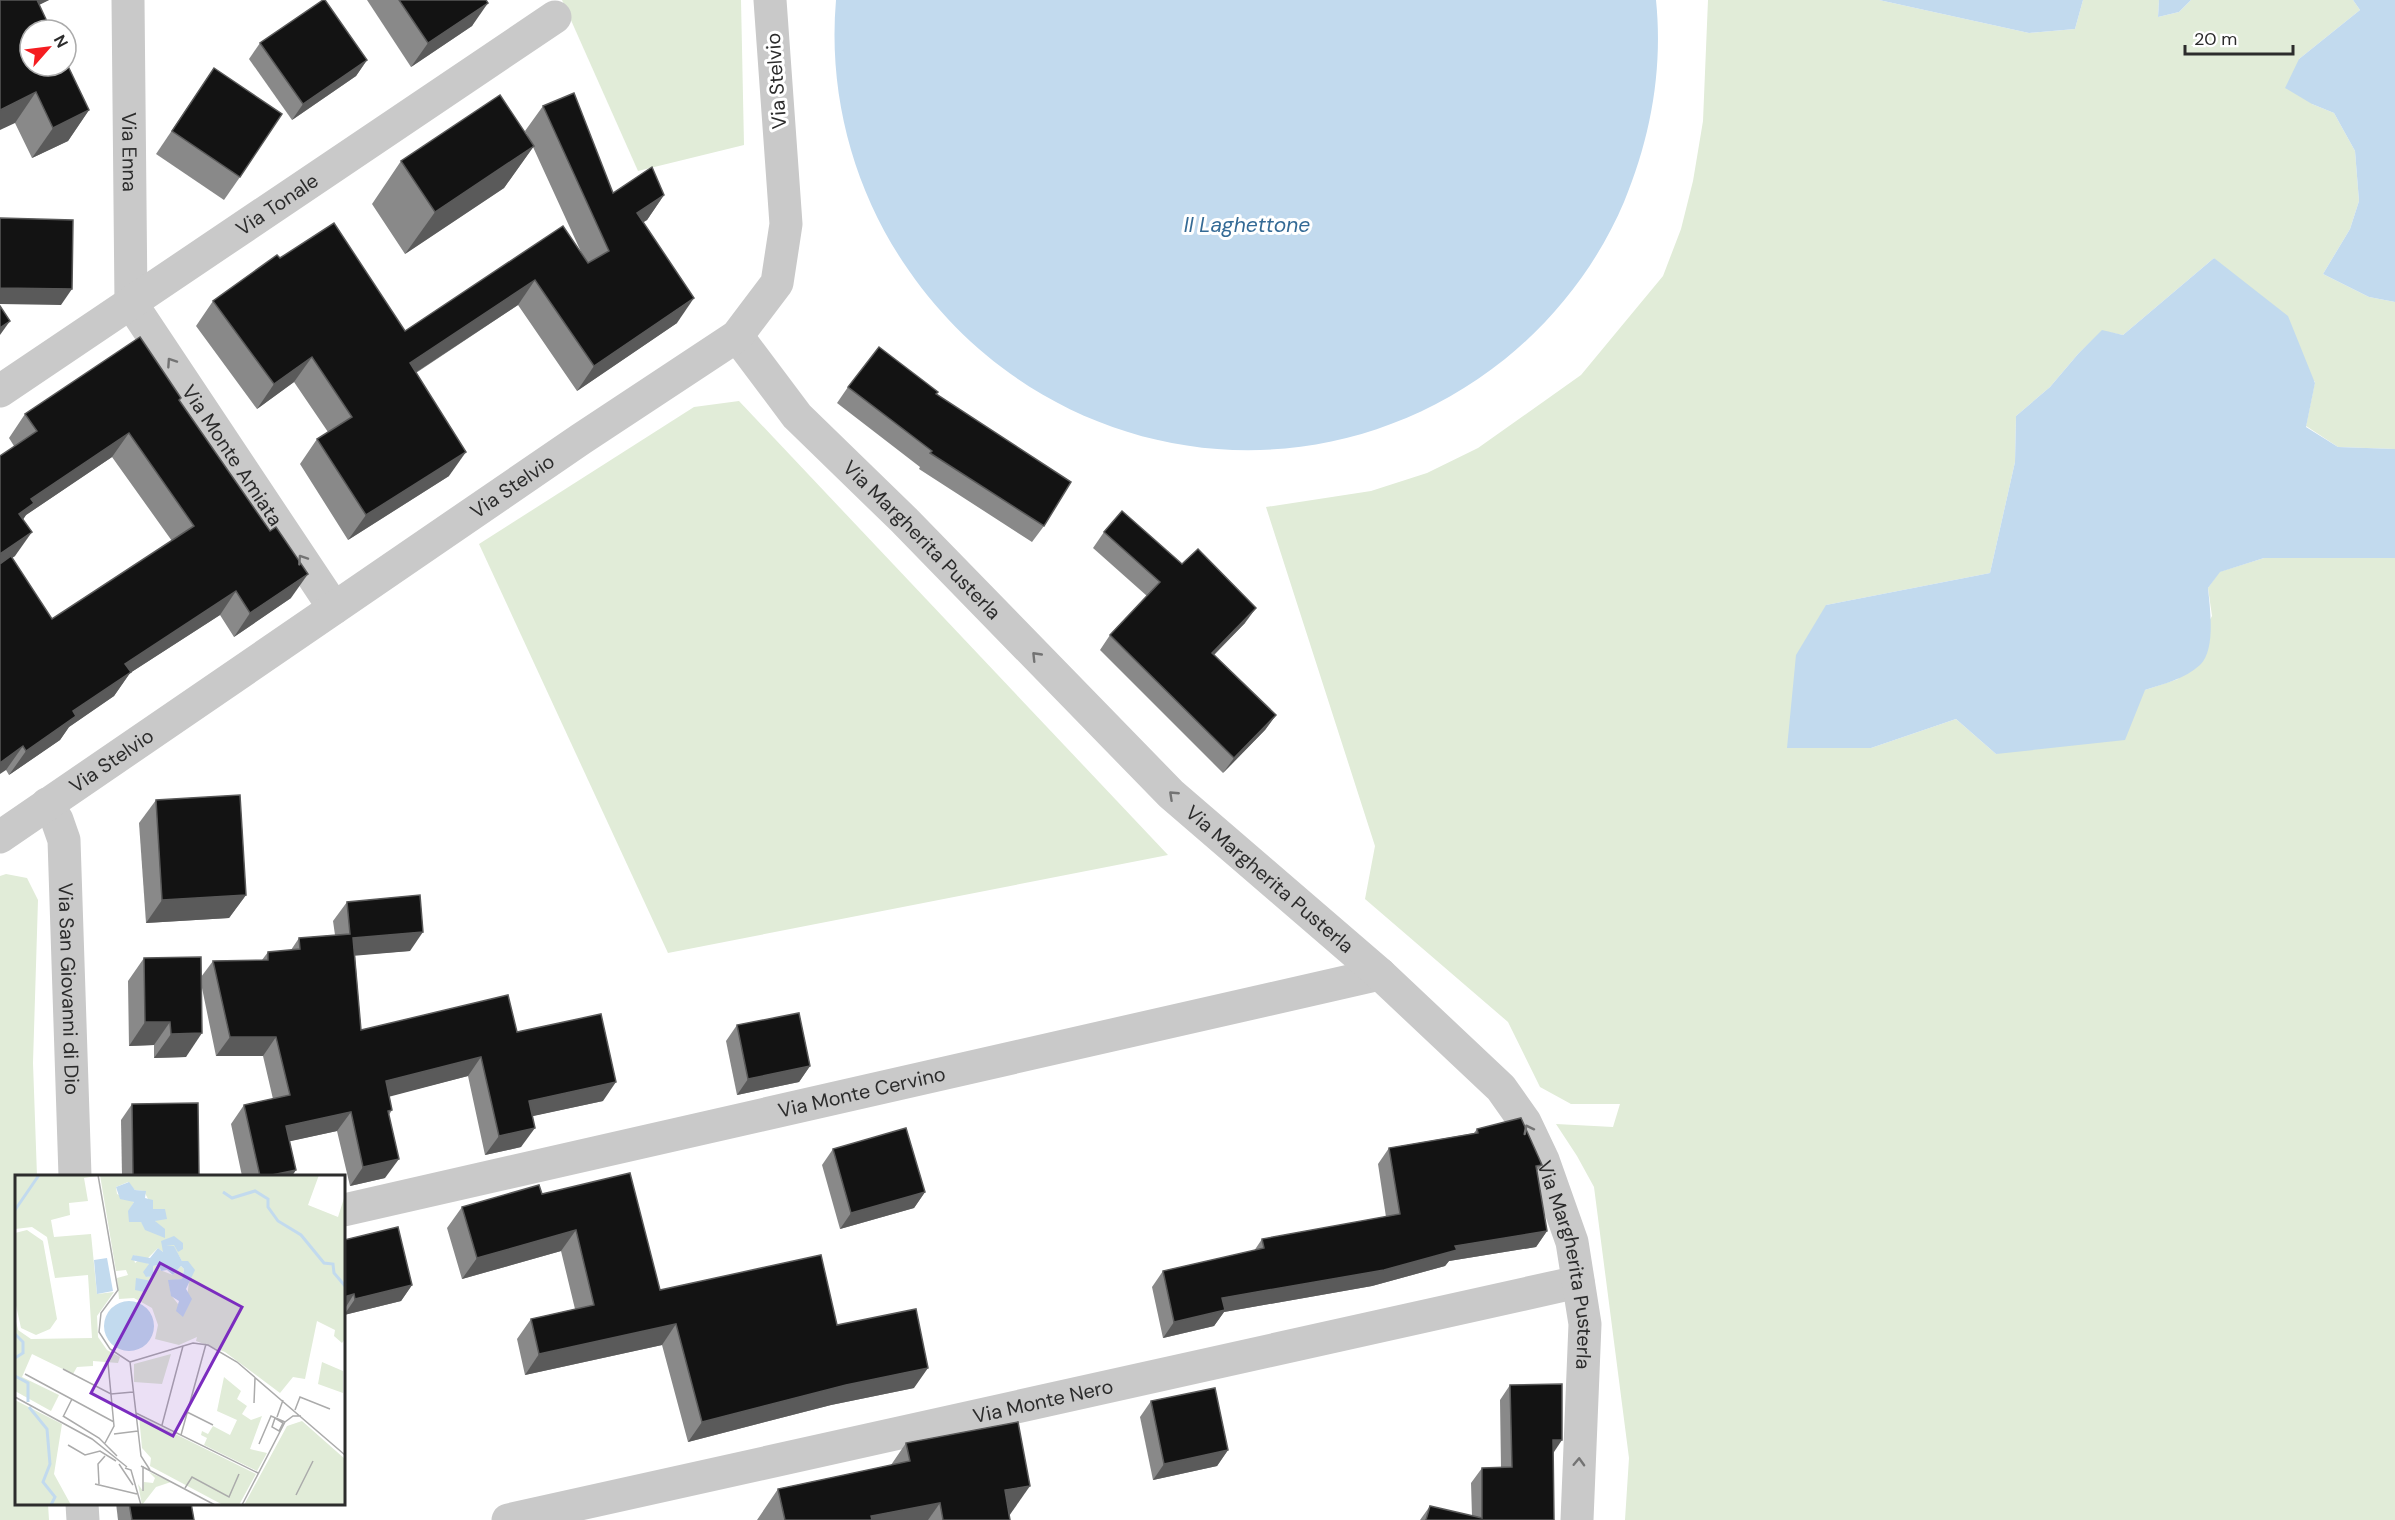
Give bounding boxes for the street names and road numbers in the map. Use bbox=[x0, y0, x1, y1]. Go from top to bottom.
street label: Via Stelvio bbox=[760, 32, 792, 130]
street label: Via Enna bbox=[116, 112, 143, 192]
street label: Via Tonale bbox=[231, 167, 323, 241]
street label: Via Monte Amiata bbox=[176, 380, 289, 531]
street label: Via Stelvio bbox=[465, 448, 560, 524]
street label: Via Margherita Pusterla bbox=[837, 455, 1007, 625]
street label: Via Stelvio bbox=[64, 723, 159, 799]
street label: Via Margherita Pusterla bbox=[1180, 799, 1359, 959]
street label: Via San Giovanni di Dio bbox=[52, 882, 85, 1095]
street label: Via Monte Cervino bbox=[776, 1060, 948, 1124]
street label: Via Margherita Pusterla bbox=[1531, 1157, 1598, 1370]
street label: Via Monte Nero bbox=[970, 1373, 1116, 1429]

